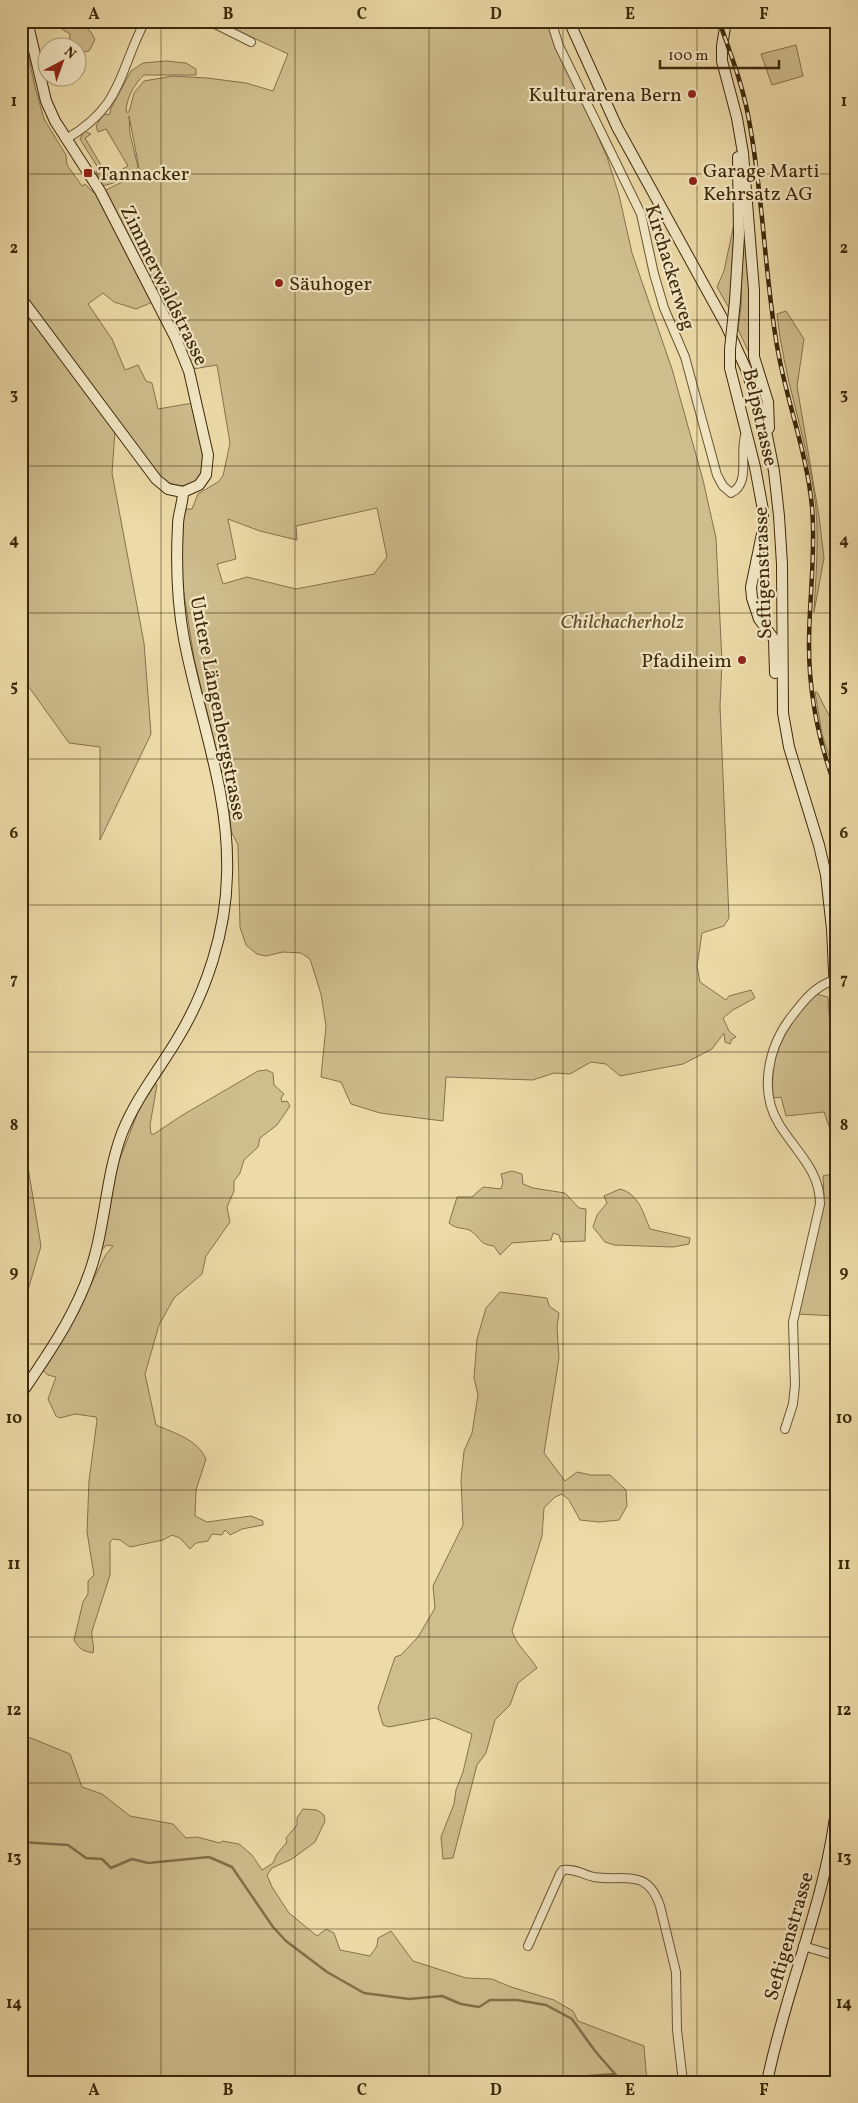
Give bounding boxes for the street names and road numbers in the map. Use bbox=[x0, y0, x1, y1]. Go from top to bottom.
street label: Zimmerwaldstrasse bbox=[112, 201, 214, 371]
street label: Kirchackerweg bbox=[637, 201, 702, 334]
street label: Belpstrasse bbox=[734, 366, 784, 469]
street label: Seftigenstrasse bbox=[748, 506, 780, 640]
street label: Untere Längenbergstrasse bbox=[182, 594, 253, 823]
street label: Seftigenstrasse bbox=[758, 1869, 822, 2004]

